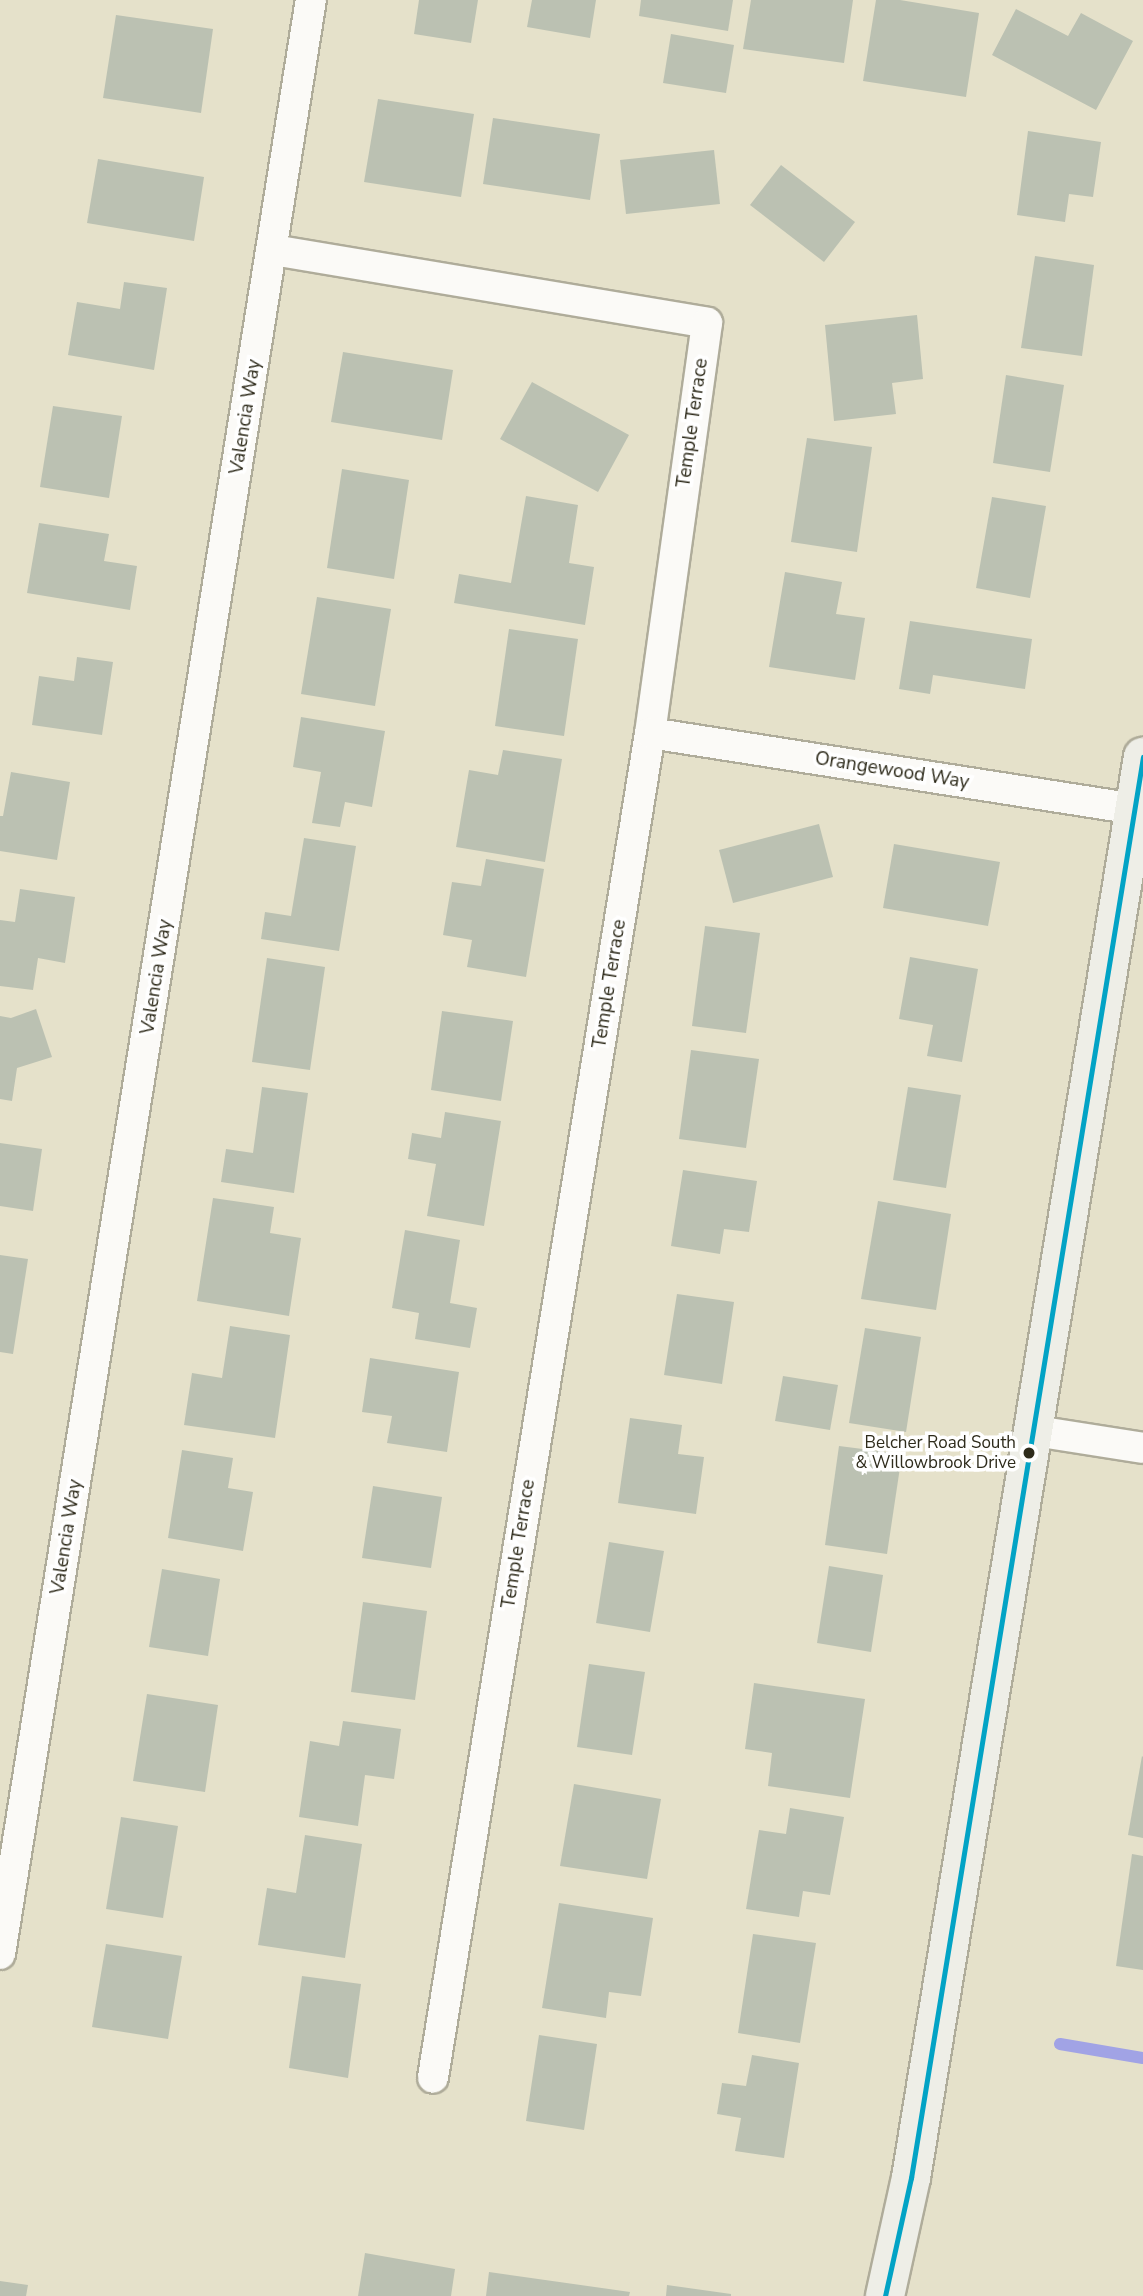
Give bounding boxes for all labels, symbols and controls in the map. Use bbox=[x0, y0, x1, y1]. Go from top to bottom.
street label: Temple Terrace bbox=[673, 357, 713, 489]
street label: Valencia Way bbox=[226, 358, 266, 476]
street label: Orangewood Way bbox=[813, 748, 971, 794]
street label: Valencia Way bbox=[137, 918, 177, 1036]
street label: Temple Terrace bbox=[589, 918, 631, 1050]
place label: Belcher Road South & Willowbrook Drive bbox=[856, 1433, 1016, 1473]
marker: Belcher Road South & Willowbrook Drive bbox=[1022, 1446, 1036, 1460]
street label: Valencia Way bbox=[47, 1478, 87, 1596]
street label: Temple Terrace bbox=[498, 1478, 540, 1610]

